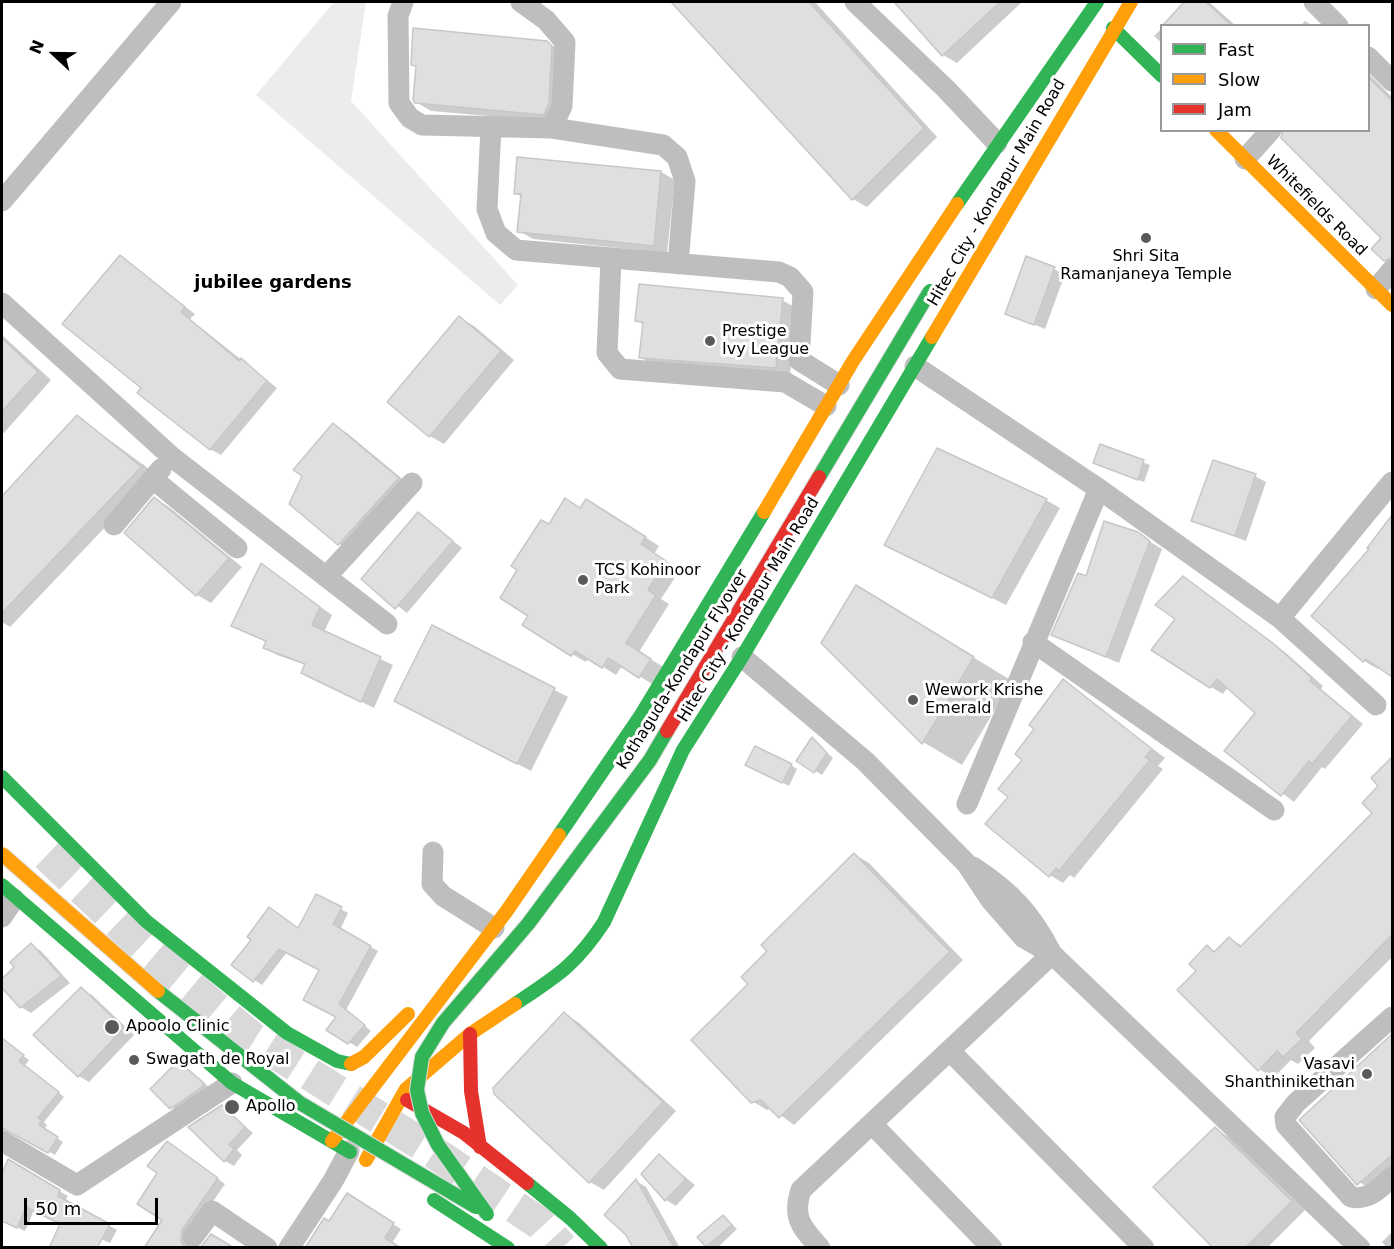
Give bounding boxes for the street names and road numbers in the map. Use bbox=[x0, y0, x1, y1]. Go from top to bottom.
street label: Hitec City - Kondapur Main Road bbox=[924, 76, 1070, 310]
street label: Whitefields Road bbox=[1262, 152, 1370, 260]
street label: Hitec City - Kondapur Main Road bbox=[674, 494, 824, 726]
street label: Kothaguda-Kondapur Flyover bbox=[613, 567, 753, 773]

